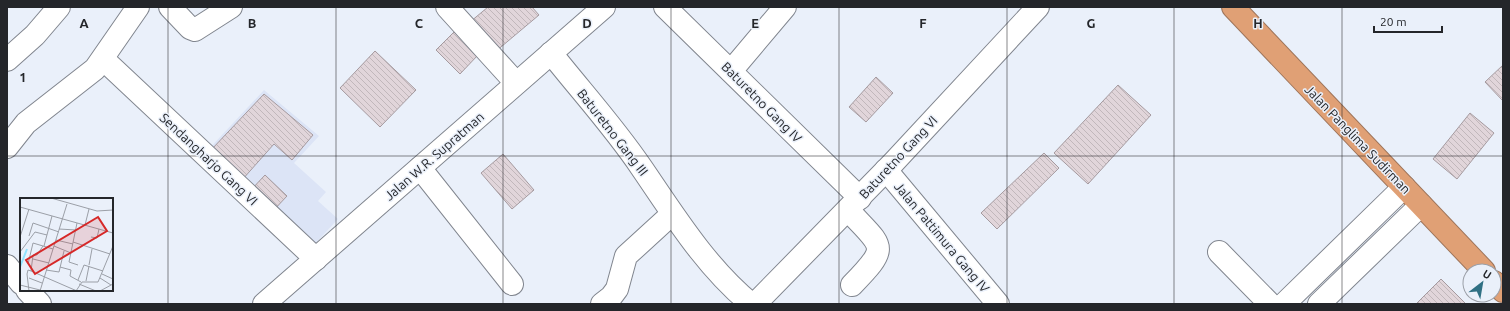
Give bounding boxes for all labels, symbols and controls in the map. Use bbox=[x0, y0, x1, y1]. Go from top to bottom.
scale bar bbox=[1374, 8, 1442, 34]
text: 20 m bbox=[1380, 15, 1407, 28]
text: A bbox=[79, 16, 89, 30]
text: B bbox=[248, 16, 257, 30]
text: C bbox=[415, 16, 424, 30]
text: D bbox=[582, 16, 592, 30]
text: E bbox=[751, 16, 759, 30]
text: F bbox=[919, 16, 927, 30]
text: G bbox=[1087, 16, 1096, 30]
text: H bbox=[1253, 16, 1263, 30]
street label: Baturetno Gang IV bbox=[719, 59, 805, 145]
text: 1 bbox=[19, 70, 27, 84]
street label: Jalan Panglima Sudirman bbox=[1302, 82, 1414, 196]
street label: Baturetno Gang III bbox=[575, 86, 651, 178]
street label: Jalan W.R. Supratman bbox=[382, 109, 486, 203]
street label: Sendangharjo Gang VI bbox=[157, 110, 261, 208]
street label: Baturetno Gang VI bbox=[856, 113, 940, 201]
street label: Jalan Pattimura Gang IV bbox=[892, 179, 993, 295]
inset map bbox=[20, 198, 113, 291]
north arrow bbox=[1462, 263, 1502, 303]
text: U bbox=[1481, 267, 1494, 282]

